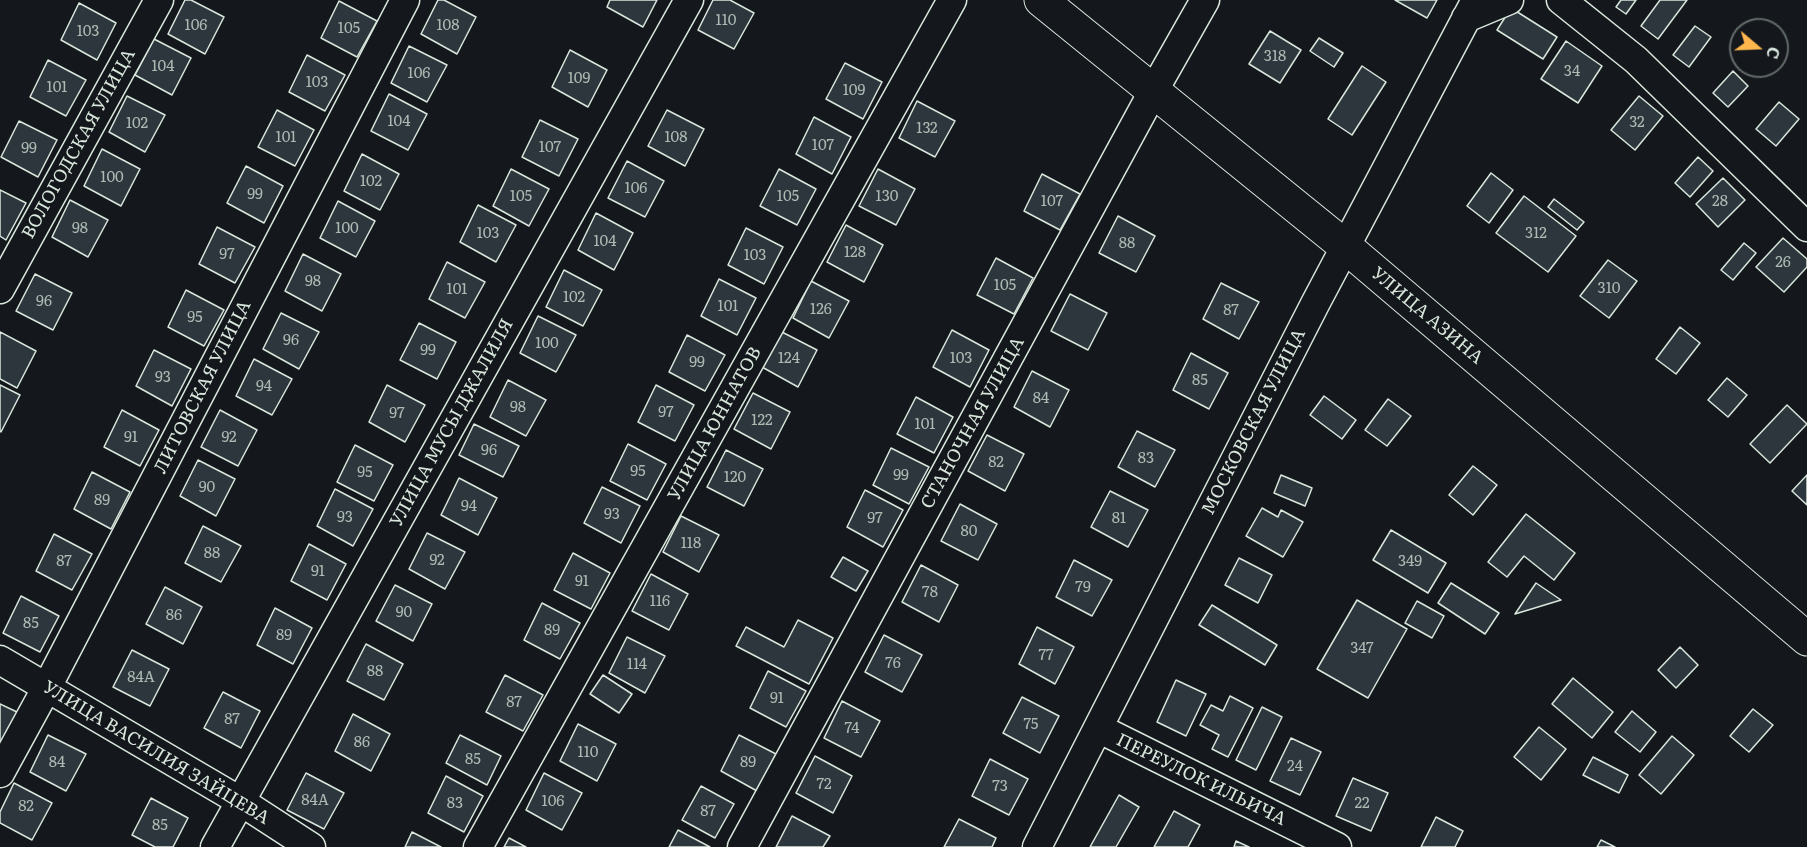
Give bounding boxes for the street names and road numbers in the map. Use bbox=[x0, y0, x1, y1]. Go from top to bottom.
street label: ВОЛОГОДСКАЯ УЛИЦА bbox=[18, 45, 140, 243]
street label: УЛИЦА АЗИНА bbox=[1367, 263, 1487, 369]
street label: ЛИТОВСКАЯ УЛИЦА bbox=[150, 297, 256, 477]
street label: УЛИЦА МУСЫ ДЖАЛИЛЯ bbox=[386, 315, 518, 531]
street label: МОСКОВСКАЯ УЛИЦА bbox=[1198, 325, 1310, 519]
street label: СТАНОЧНАЯ УЛИЦА bbox=[917, 333, 1029, 513]
street label: УЛИЦА ЮННАТОВ bbox=[664, 343, 766, 505]
street label: УЛИЦА ВАСИЛИЯ ЗАЙЦЕВА bbox=[39, 677, 273, 829]
street label: ПЕРЕУЛОК ИЛЬИЧА bbox=[1112, 729, 1290, 831]

